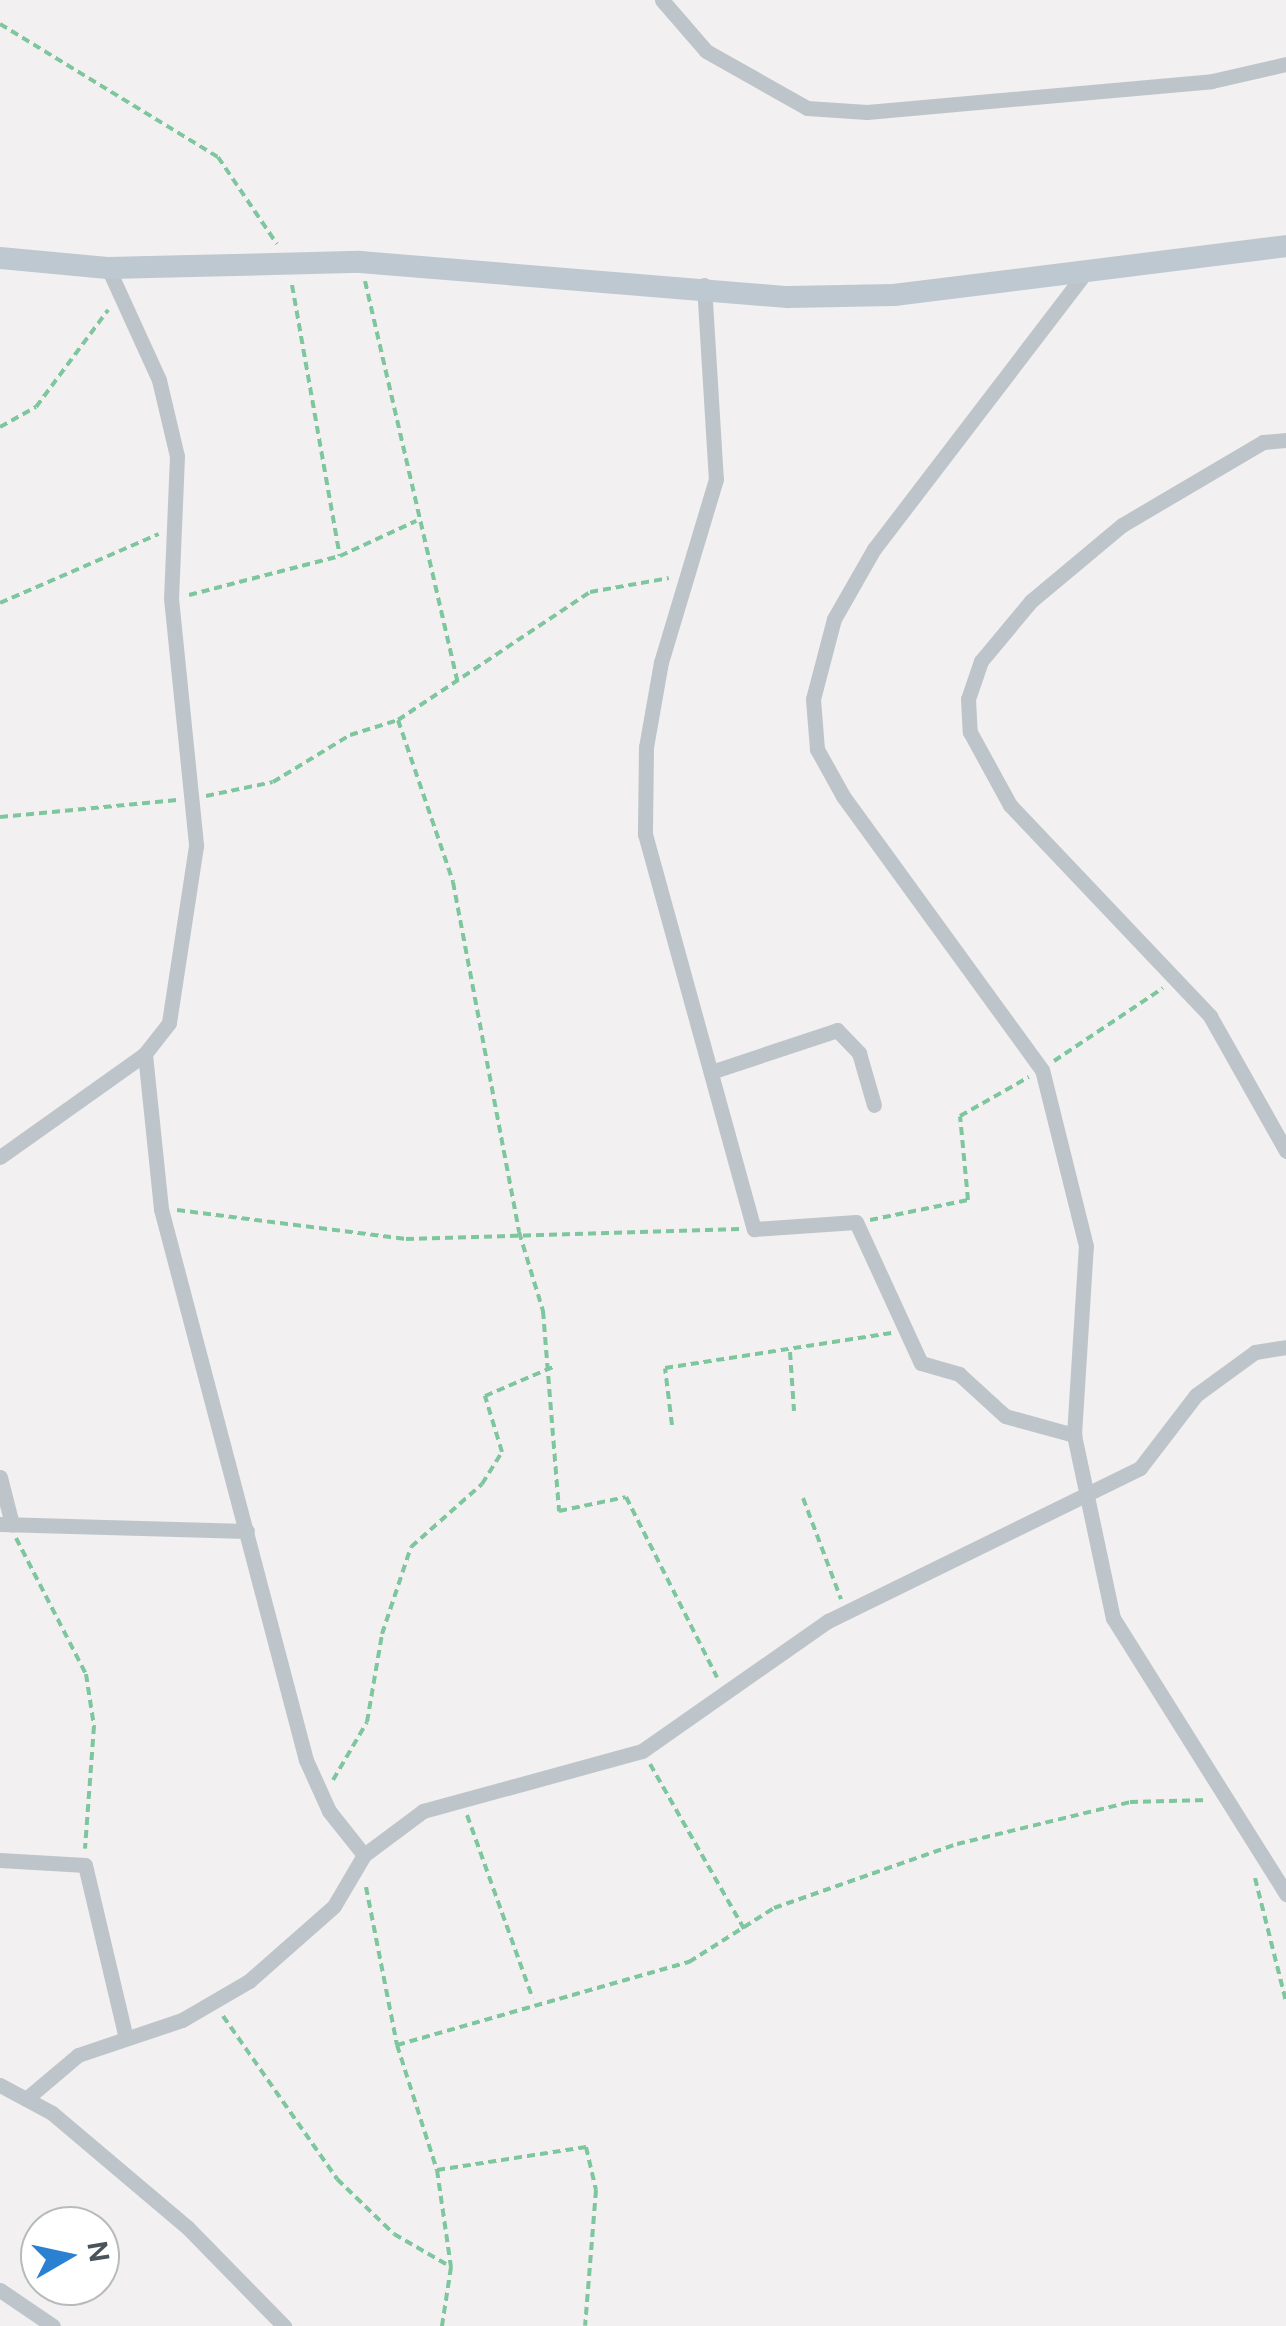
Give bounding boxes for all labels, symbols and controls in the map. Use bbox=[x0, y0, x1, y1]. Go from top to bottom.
north arrow bbox=[20, 2206, 120, 2306]
text: N bbox=[78, 2239, 118, 2265]

